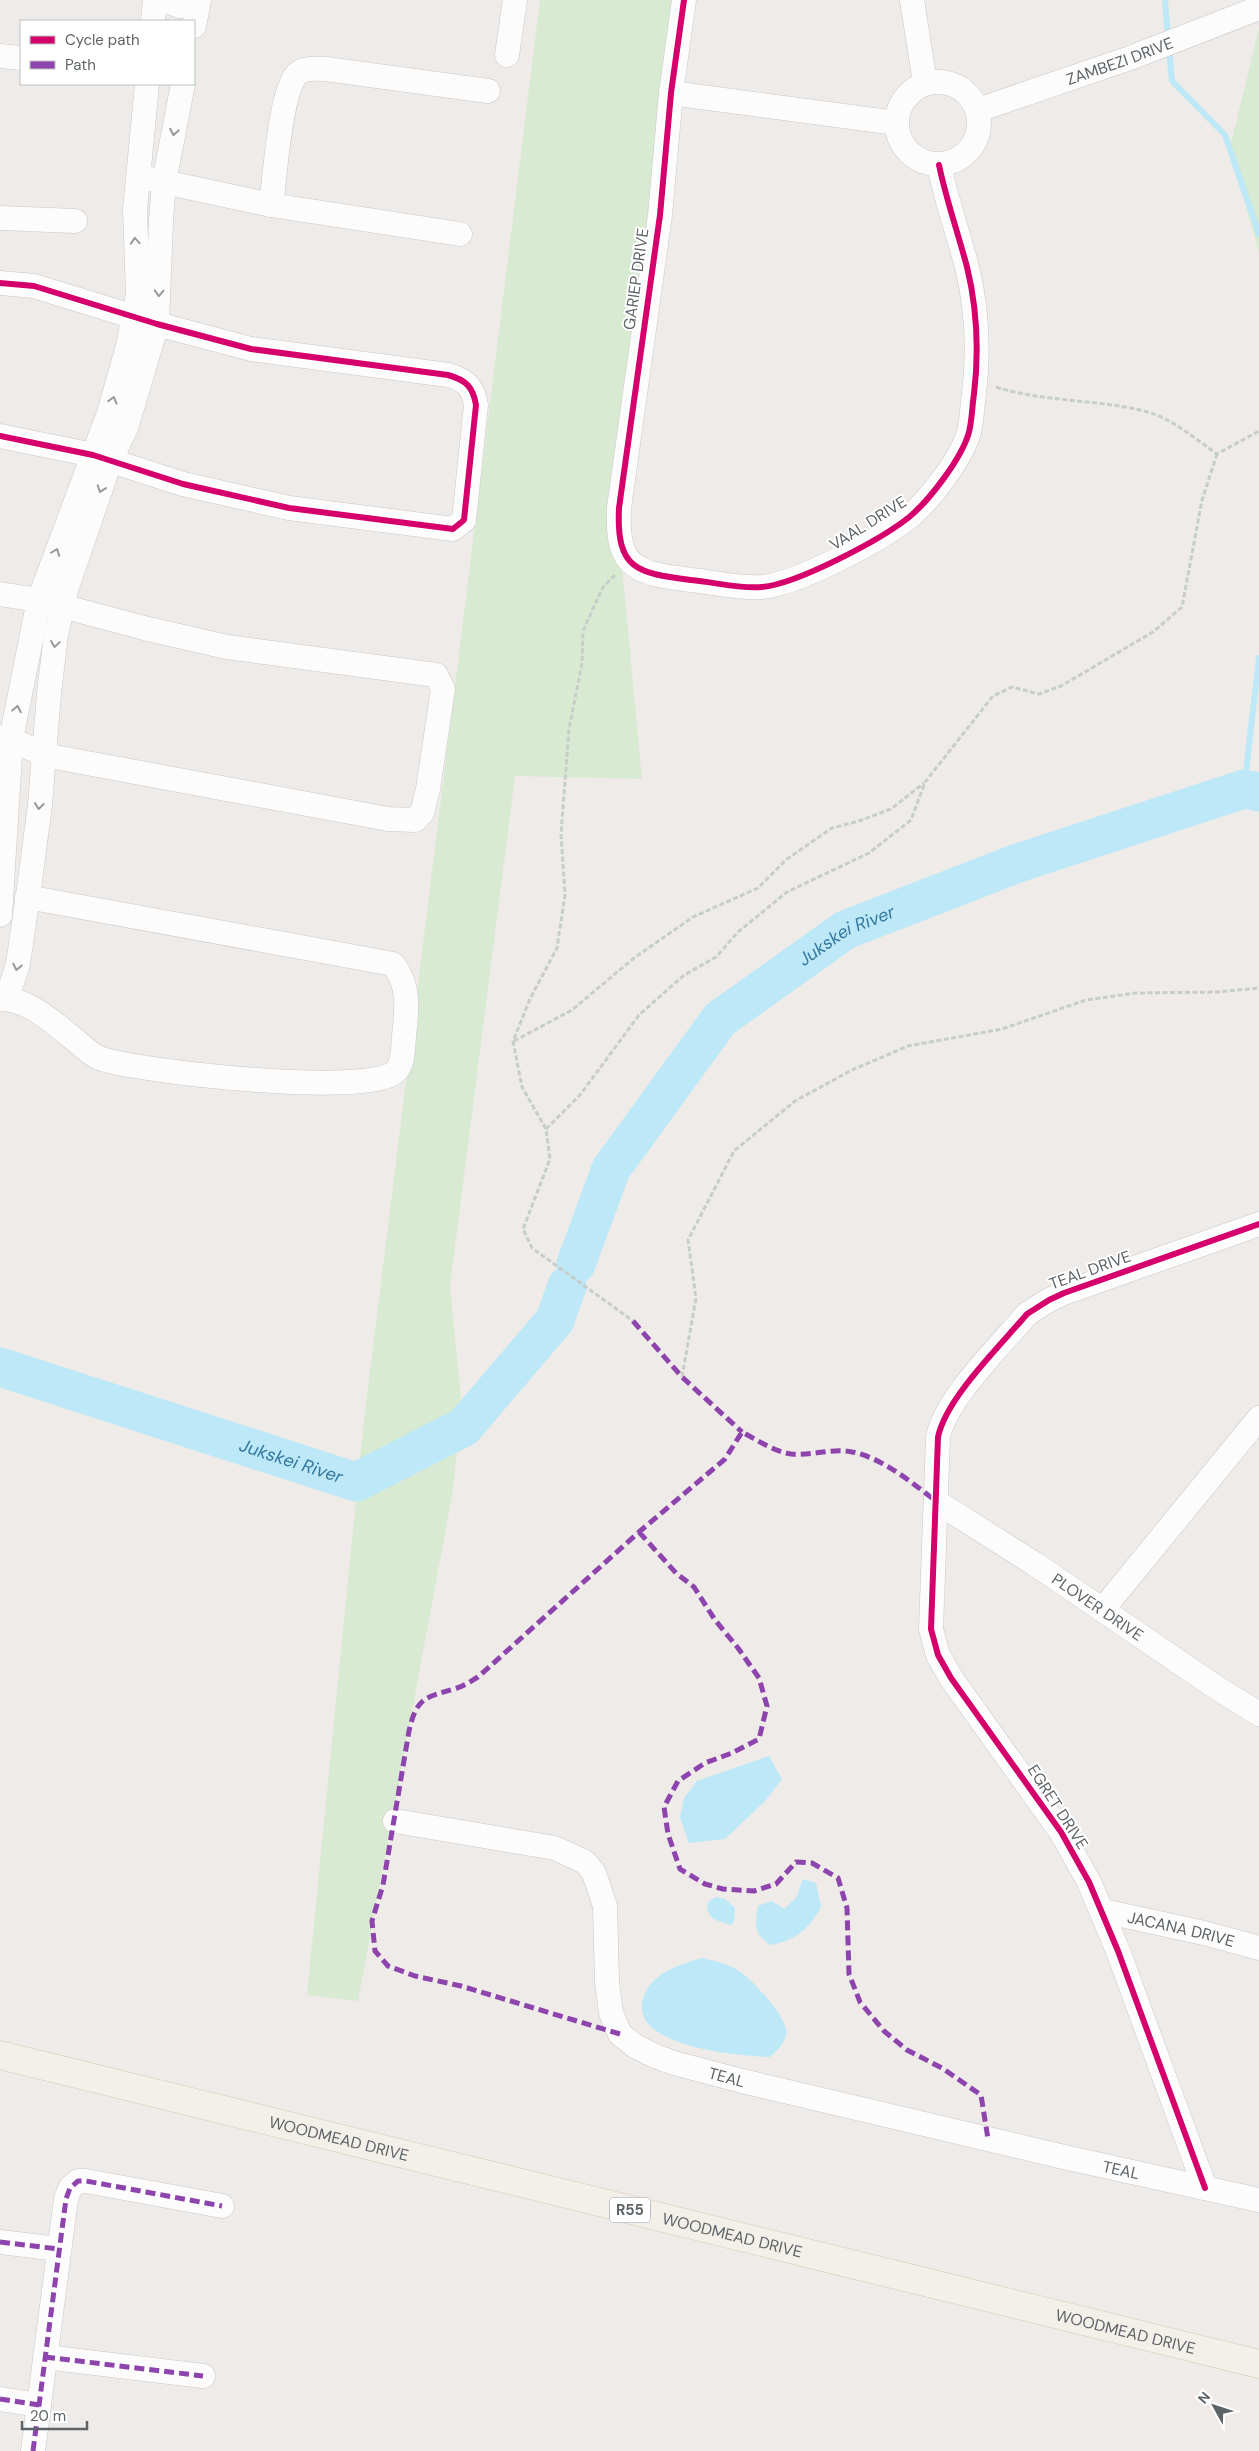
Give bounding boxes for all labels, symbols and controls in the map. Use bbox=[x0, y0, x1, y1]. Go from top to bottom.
legend bbox=[20, 20, 195, 85]
text: Cycle path bbox=[65, 30, 140, 50]
street label: ZAMBEZI DRIVE bbox=[1063, 32, 1176, 90]
text: Path bbox=[65, 55, 96, 75]
one-way arrow bbox=[169, 127, 179, 136]
street label: GARIEP DRIVE bbox=[618, 227, 654, 331]
one-way arrow bbox=[130, 236, 141, 244]
one-way arrow bbox=[153, 289, 164, 297]
one-way arrow bbox=[107, 396, 117, 404]
one-way arrow bbox=[97, 484, 107, 493]
street label: VAAL DRIVE bbox=[826, 491, 910, 555]
one-way arrow bbox=[50, 548, 60, 557]
one-way arrow bbox=[50, 641, 61, 649]
one-way arrow bbox=[11, 705, 22, 714]
one-way arrow bbox=[34, 802, 45, 810]
water label: Jukskei River bbox=[793, 899, 899, 971]
one-way arrow bbox=[12, 962, 23, 971]
street label: TEAL DRIVE bbox=[1046, 1246, 1134, 1294]
water label: Jukskei River bbox=[237, 1433, 347, 1489]
street label: PLOVER DRIVE bbox=[1048, 1568, 1148, 1645]
street label: EGRET DRIVE bbox=[1023, 1761, 1093, 1853]
street label: JACANA DRIVE bbox=[1126, 1906, 1237, 1951]
street label: TEAL bbox=[706, 2062, 747, 2092]
street label: WOODMEAD DRIVE bbox=[267, 2111, 411, 2165]
street label: TEAL bbox=[1101, 2155, 1141, 2184]
road number: R55 bbox=[610, 2198, 650, 2222]
street label: WOODMEAD DRIVE bbox=[660, 2207, 804, 2262]
street label: WOODMEAD DRIVE bbox=[1053, 2304, 1198, 2359]
north arrow bbox=[1189, 2381, 1239, 2431]
text: N bbox=[1194, 2388, 1214, 2407]
scale bar bbox=[22, 2398, 88, 2430]
text: 20 m bbox=[30, 2406, 66, 2426]

